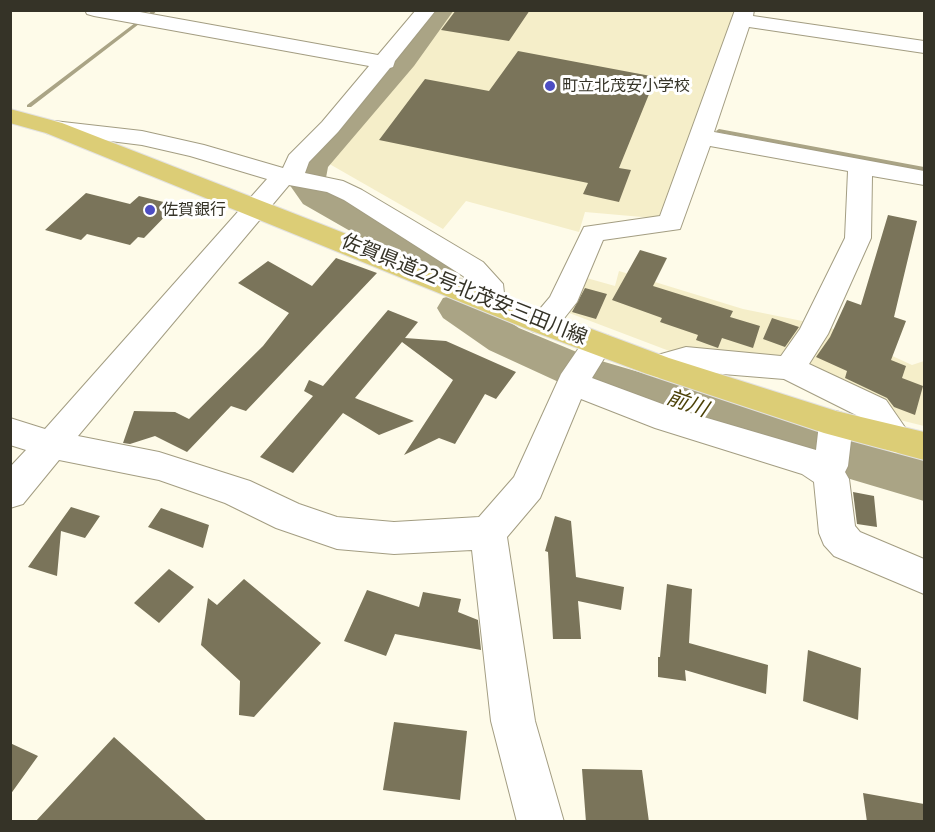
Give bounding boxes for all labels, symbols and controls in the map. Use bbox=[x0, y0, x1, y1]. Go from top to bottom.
place label: 町立北茂安小学校 bbox=[562, 76, 690, 96]
marker: 町立北茂安小学校 bbox=[543, 79, 557, 93]
place label: 佐賀銀行 bbox=[162, 200, 226, 220]
marker: 佐賀銀行 bbox=[143, 203, 157, 217]
street label: 佐賀県道22号北茂安三田川線 bbox=[338, 230, 590, 350]
water label: 前川 bbox=[663, 385, 711, 423]

